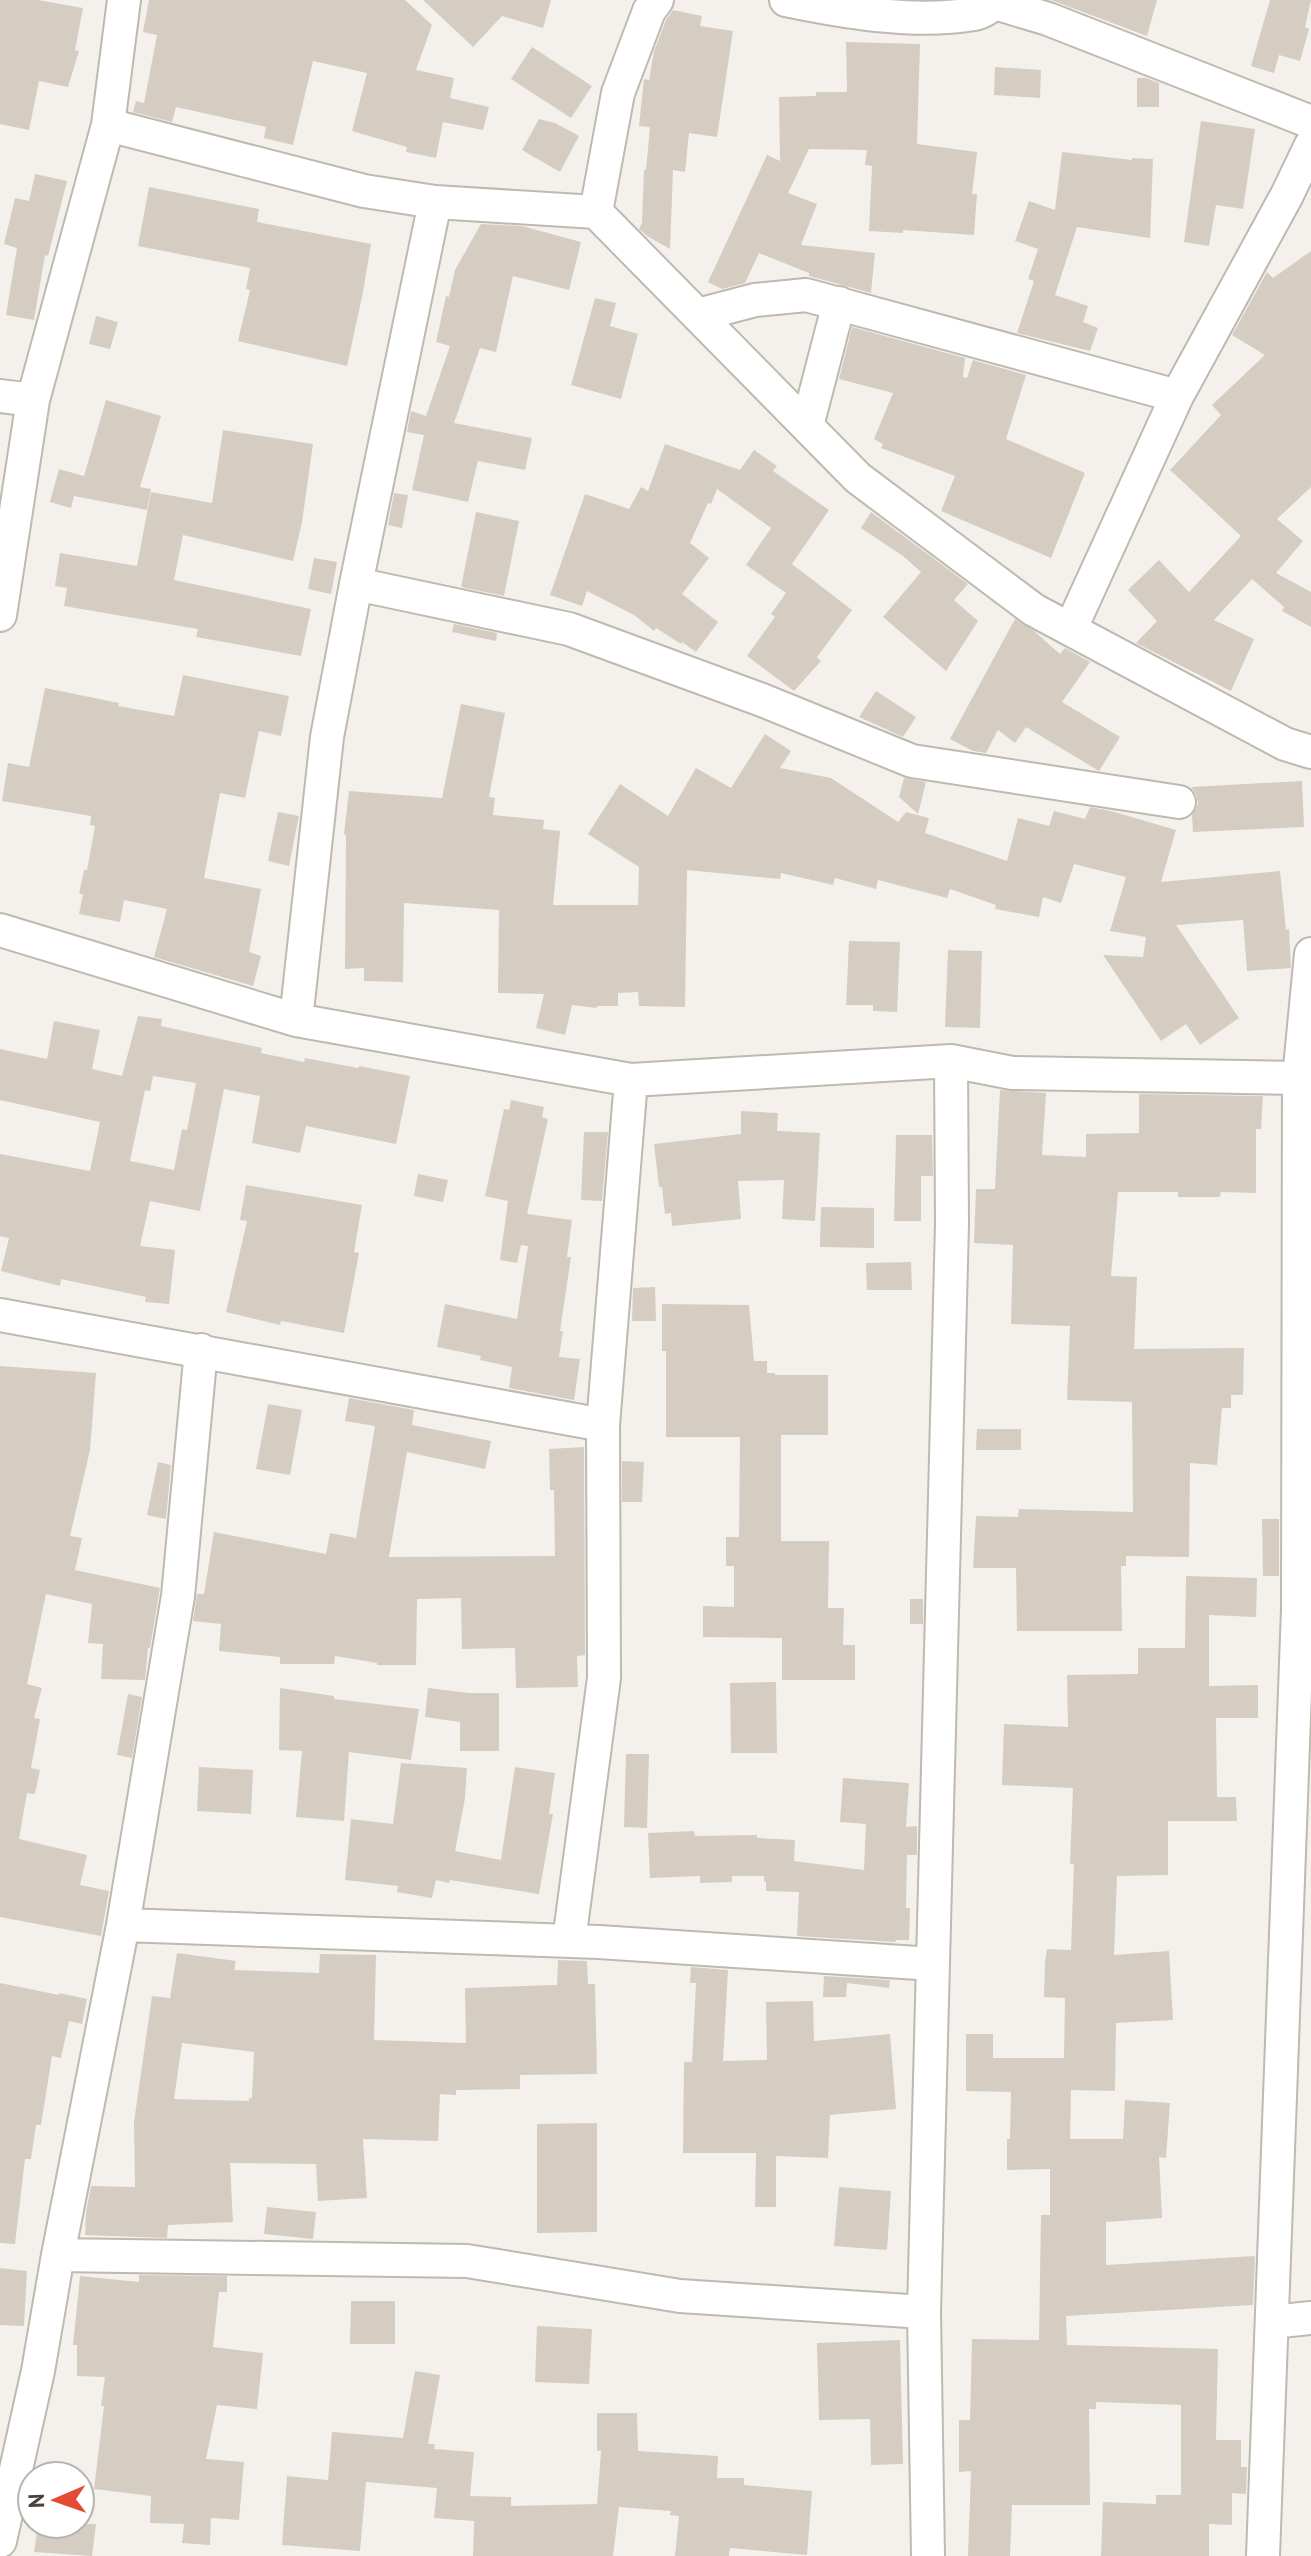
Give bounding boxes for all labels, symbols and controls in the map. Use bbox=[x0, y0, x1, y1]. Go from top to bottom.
north arrow bbox=[16, 2460, 96, 2540]
text: N bbox=[22, 2493, 50, 2508]

